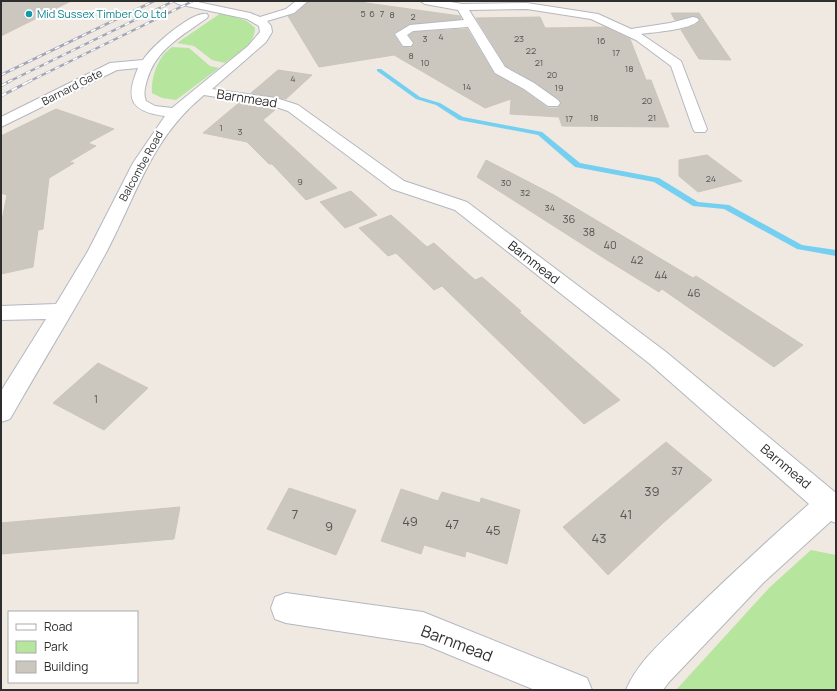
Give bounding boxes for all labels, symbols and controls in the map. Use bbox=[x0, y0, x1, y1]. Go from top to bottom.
place label: Mid Sussex Timber Co Ltd bbox=[37, 6, 167, 21]
house number: 5 bbox=[360, 7, 366, 20]
house number: 6 bbox=[369, 7, 375, 20]
house number: 7 bbox=[380, 7, 385, 20]
house number: 8 bbox=[389, 8, 395, 21]
marker: Mid Sussex Timber Co Ltd bbox=[24, 9, 34, 19]
house number: 2 bbox=[410, 10, 416, 23]
house number: 4 bbox=[438, 30, 444, 43]
house number: 3 bbox=[423, 32, 428, 45]
house number: 23 bbox=[514, 32, 524, 45]
house number: 16 bbox=[596, 34, 606, 47]
house number: 22 bbox=[526, 44, 536, 57]
house number: 17 bbox=[612, 46, 620, 59]
house number: 8 bbox=[408, 49, 414, 62]
house number: 10 bbox=[421, 56, 430, 69]
house number: 21 bbox=[535, 56, 543, 69]
house number: 18 bbox=[625, 62, 633, 75]
street label: Barnard Gate bbox=[39, 65, 105, 108]
house number: 20 bbox=[547, 68, 557, 81]
house number: 4 bbox=[290, 72, 296, 85]
house number: 14 bbox=[463, 80, 471, 93]
house number: 19 bbox=[554, 81, 564, 94]
street label: Barnmead bbox=[215, 84, 279, 112]
house number: 20 bbox=[642, 94, 652, 107]
house number: 18 bbox=[590, 111, 598, 124]
house number: 21 bbox=[648, 111, 656, 124]
house number: 17 bbox=[565, 112, 573, 125]
house number: 1 bbox=[219, 121, 223, 134]
house number: 3 bbox=[238, 125, 243, 138]
street label: Balcombe Road bbox=[115, 128, 166, 204]
house number: 24 bbox=[706, 172, 716, 185]
house number: 9 bbox=[297, 175, 303, 188]
house number: 30 bbox=[501, 176, 511, 189]
house number: 32 bbox=[520, 186, 530, 199]
house number: 34 bbox=[545, 201, 555, 214]
house number: 36 bbox=[563, 211, 576, 226]
house number: 38 bbox=[583, 224, 595, 239]
street label: Barnmead bbox=[504, 236, 564, 288]
house number: 40 bbox=[603, 237, 617, 252]
house number: 42 bbox=[631, 252, 643, 267]
house number: 44 bbox=[654, 267, 668, 282]
house number: 46 bbox=[687, 285, 701, 300]
house number: 1 bbox=[94, 391, 98, 406]
street label: Barnmead bbox=[757, 440, 815, 492]
house number: 37 bbox=[671, 463, 683, 478]
house number: 39 bbox=[644, 482, 660, 500]
house number: 7 bbox=[292, 505, 298, 523]
house number: 41 bbox=[620, 505, 632, 523]
house number: 49 bbox=[402, 512, 418, 530]
house number: 47 bbox=[445, 515, 459, 533]
house number: 9 bbox=[325, 517, 333, 535]
house number: 45 bbox=[485, 521, 501, 539]
house number: 43 bbox=[592, 529, 606, 547]
legend bbox=[8, 611, 138, 683]
text: Road bbox=[44, 618, 72, 635]
street label: Barnmead bbox=[418, 619, 496, 667]
text: Park bbox=[44, 638, 69, 655]
text: Building bbox=[44, 658, 88, 675]

